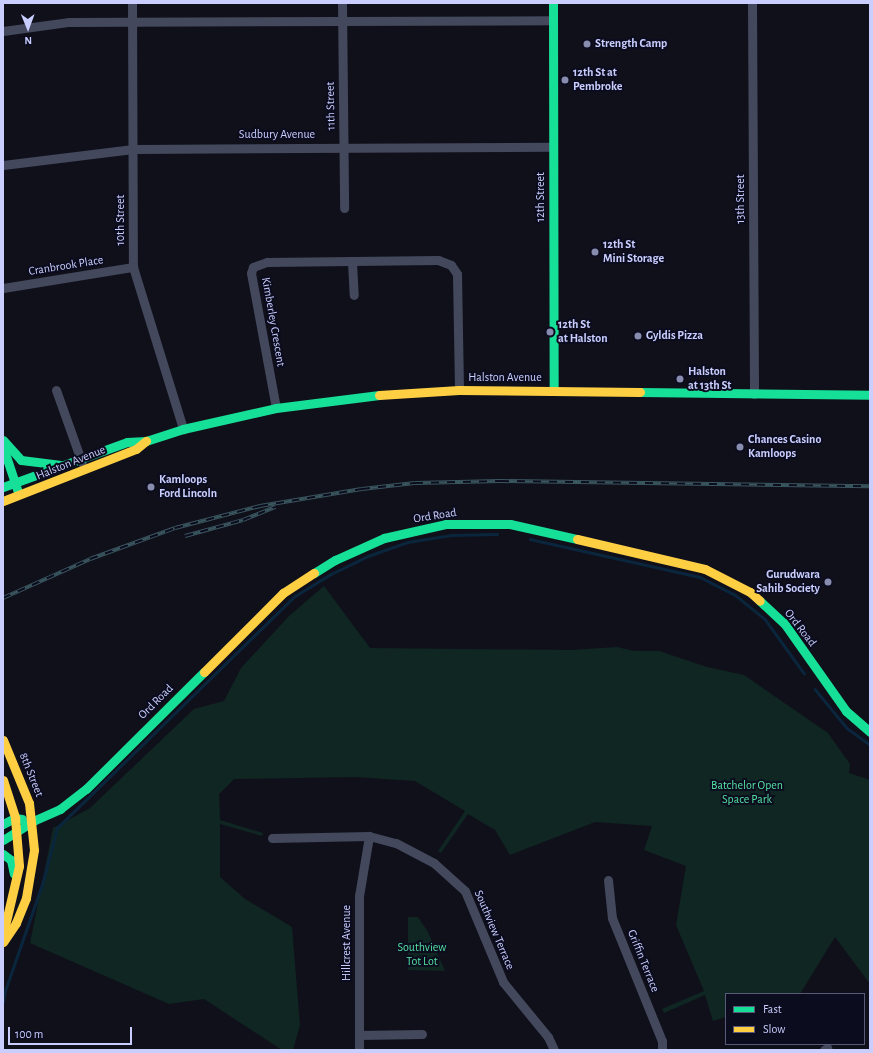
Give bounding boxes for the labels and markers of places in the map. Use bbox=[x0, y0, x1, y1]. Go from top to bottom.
place label: Strength Camp bbox=[595, 37, 667, 51]
marker: Strength Camp bbox=[582, 39, 592, 49]
place label: 12th St at Pembroke bbox=[573, 66, 622, 94]
marker: 12th St at Pembroke bbox=[560, 75, 570, 85]
place label: 12th St Mini Storage bbox=[603, 238, 664, 266]
marker: 12th St Mini Storage bbox=[590, 247, 600, 257]
place label: 12th St at Halston bbox=[558, 318, 608, 346]
marker: 12th St at Halston bbox=[545, 327, 555, 337]
place label: Gyldis Pizza bbox=[646, 329, 703, 343]
marker: Gyldis Pizza bbox=[633, 331, 643, 341]
place label: Halston at 13th St bbox=[688, 365, 731, 393]
marker: Halston at 13th St bbox=[675, 374, 685, 384]
place label: Chances Casino Kamloops bbox=[748, 433, 821, 461]
marker: Chances Casino Kamloops bbox=[735, 442, 745, 452]
place label: Kamloops Ford Lincoln bbox=[159, 473, 217, 501]
marker: Kamloops Ford Lincoln bbox=[146, 482, 156, 492]
place label: Gurudwara Sahib Society bbox=[756, 568, 820, 596]
marker: Gurudwara Sahib Society bbox=[823, 577, 833, 587]

